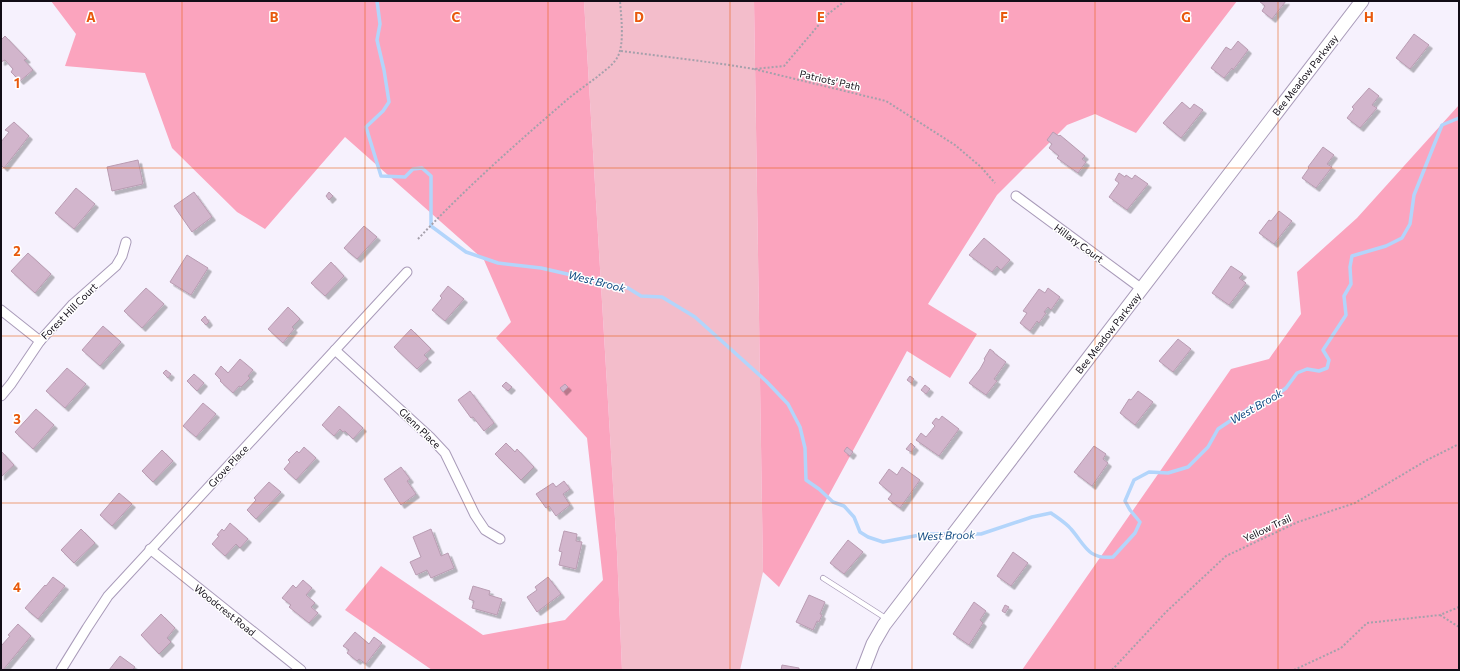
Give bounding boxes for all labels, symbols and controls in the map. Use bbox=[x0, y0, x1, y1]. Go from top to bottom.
text: A bbox=[86, 9, 96, 25]
text: B bbox=[270, 9, 279, 25]
text: C bbox=[452, 9, 461, 25]
text: D bbox=[634, 9, 644, 25]
text: E bbox=[817, 9, 825, 25]
text: F bbox=[1000, 9, 1008, 25]
text: G bbox=[1181, 9, 1191, 25]
text: H bbox=[1364, 9, 1374, 25]
street label: Bee Meadow Parkway bbox=[1270, 32, 1340, 118]
street label: Patriots' Path bbox=[798, 67, 862, 93]
text: 1 bbox=[14, 75, 20, 91]
street label: Hillary Court bbox=[1052, 221, 1106, 265]
text: 2 bbox=[13, 243, 21, 259]
water label: West Brook bbox=[567, 268, 628, 295]
street label: Forest Hill Court bbox=[38, 280, 100, 342]
street label: Bee Meadow Parkway bbox=[1073, 290, 1143, 376]
water label: West Brook bbox=[1227, 385, 1285, 426]
street label: Glenn Place bbox=[397, 405, 443, 451]
text: 3 bbox=[13, 411, 21, 427]
street label: Grove Place bbox=[205, 442, 251, 490]
street label: Yellow Trail bbox=[1241, 512, 1293, 544]
water label: West Brook bbox=[917, 527, 976, 543]
text: 4 bbox=[13, 579, 21, 595]
street label: Woodcrest Road bbox=[192, 582, 258, 638]

